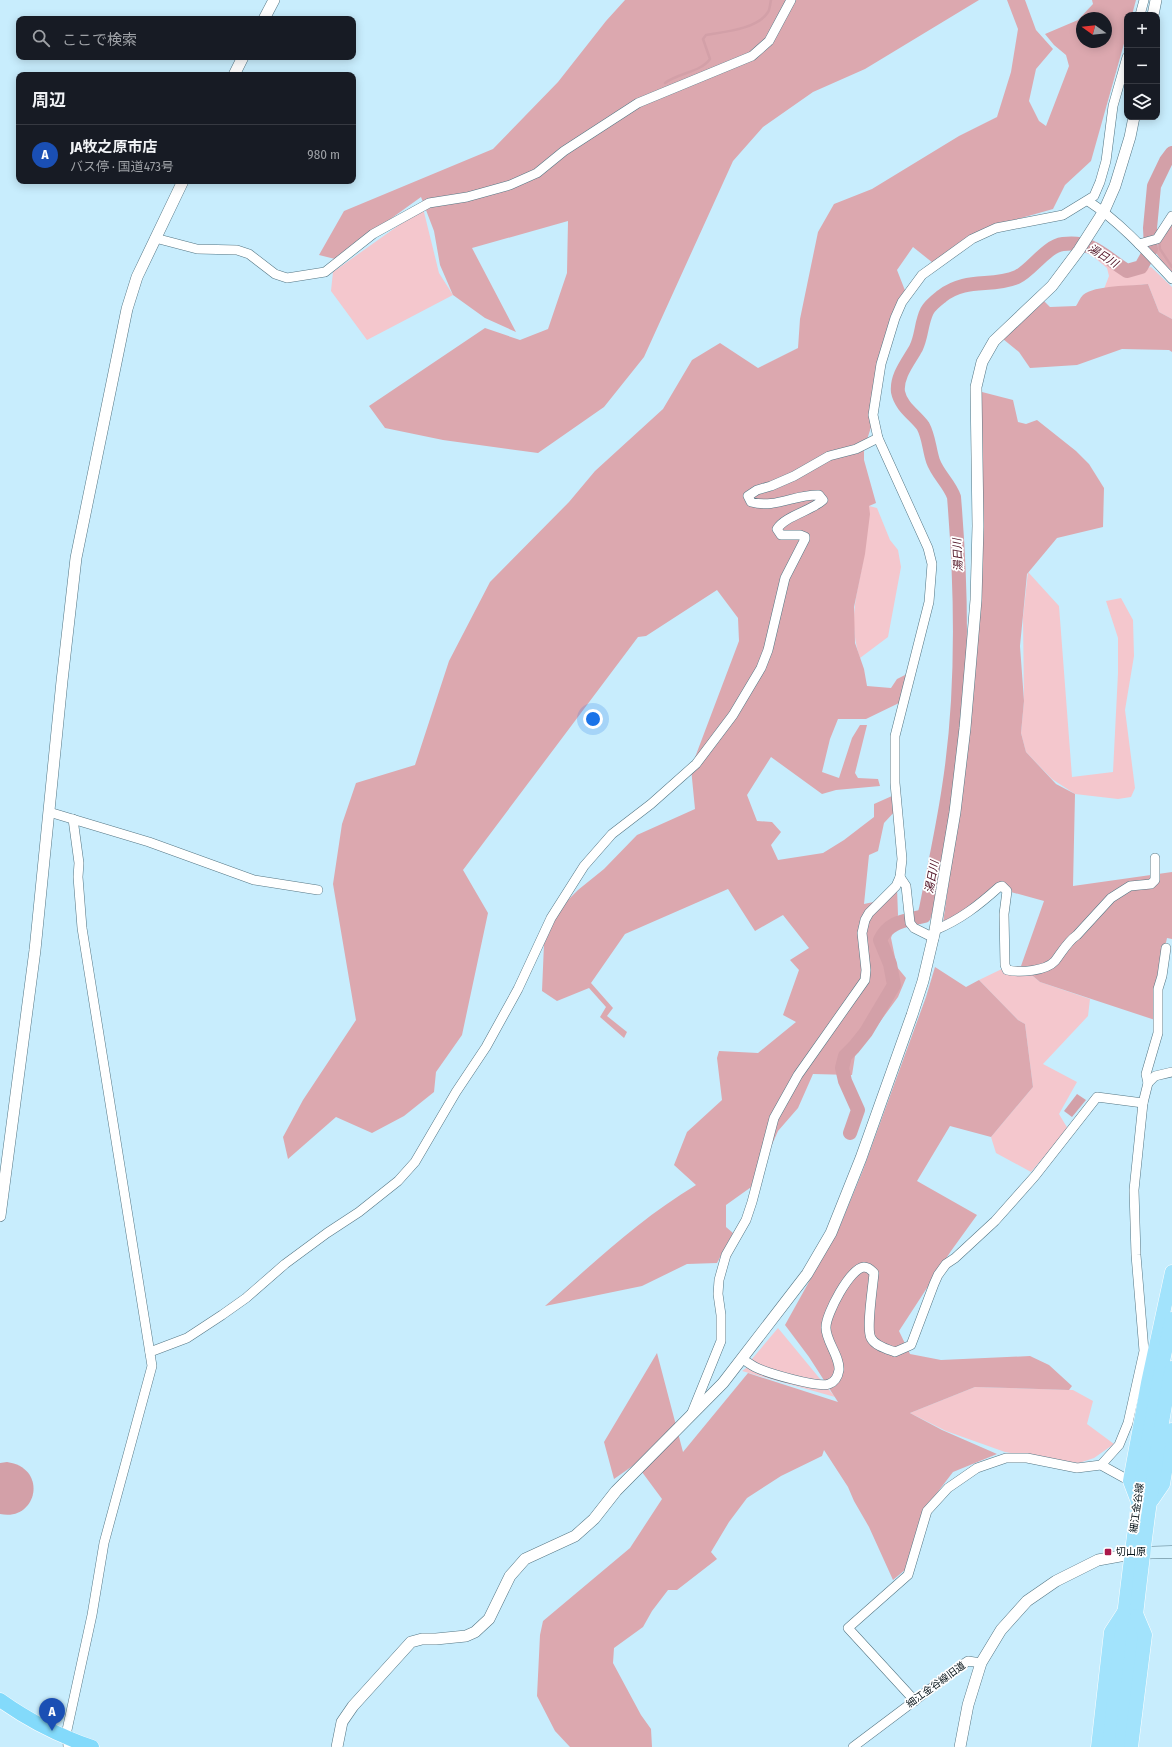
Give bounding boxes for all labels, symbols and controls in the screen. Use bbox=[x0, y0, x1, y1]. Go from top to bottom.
north arrow bbox=[1076, 12, 1112, 48]
map controls bbox=[1124, 12, 1160, 120]
button: + bbox=[1124, 12, 1160, 48]
search box bbox=[16, 16, 356, 60]
icon: search bbox=[30, 27, 52, 49]
text: ここで検索 bbox=[62, 31, 137, 49]
button: − bbox=[1124, 48, 1160, 84]
button: layers bbox=[1124, 84, 1160, 120]
text: 周辺 bbox=[32, 90, 66, 111]
text: JA牧之原市店 bbox=[70, 138, 158, 156]
text: A bbox=[41, 147, 49, 162]
text: 980 m bbox=[307, 147, 340, 162]
text: バス停 · 国道473号 bbox=[70, 159, 174, 174]
water label: 湯日川 bbox=[1086, 242, 1121, 271]
water label: 湯日川 bbox=[951, 537, 965, 572]
your location bbox=[583, 709, 603, 729]
water label: 湯日川 bbox=[923, 859, 941, 894]
street label: 細江金谷線 bbox=[1128, 1482, 1146, 1534]
place label: 切山原 bbox=[1116, 1546, 1146, 1558]
marker: 切山原 bbox=[1103, 1547, 1113, 1557]
street label: 細江金谷線旧道 bbox=[904, 1660, 968, 1710]
pin: A bbox=[39, 1698, 65, 1731]

